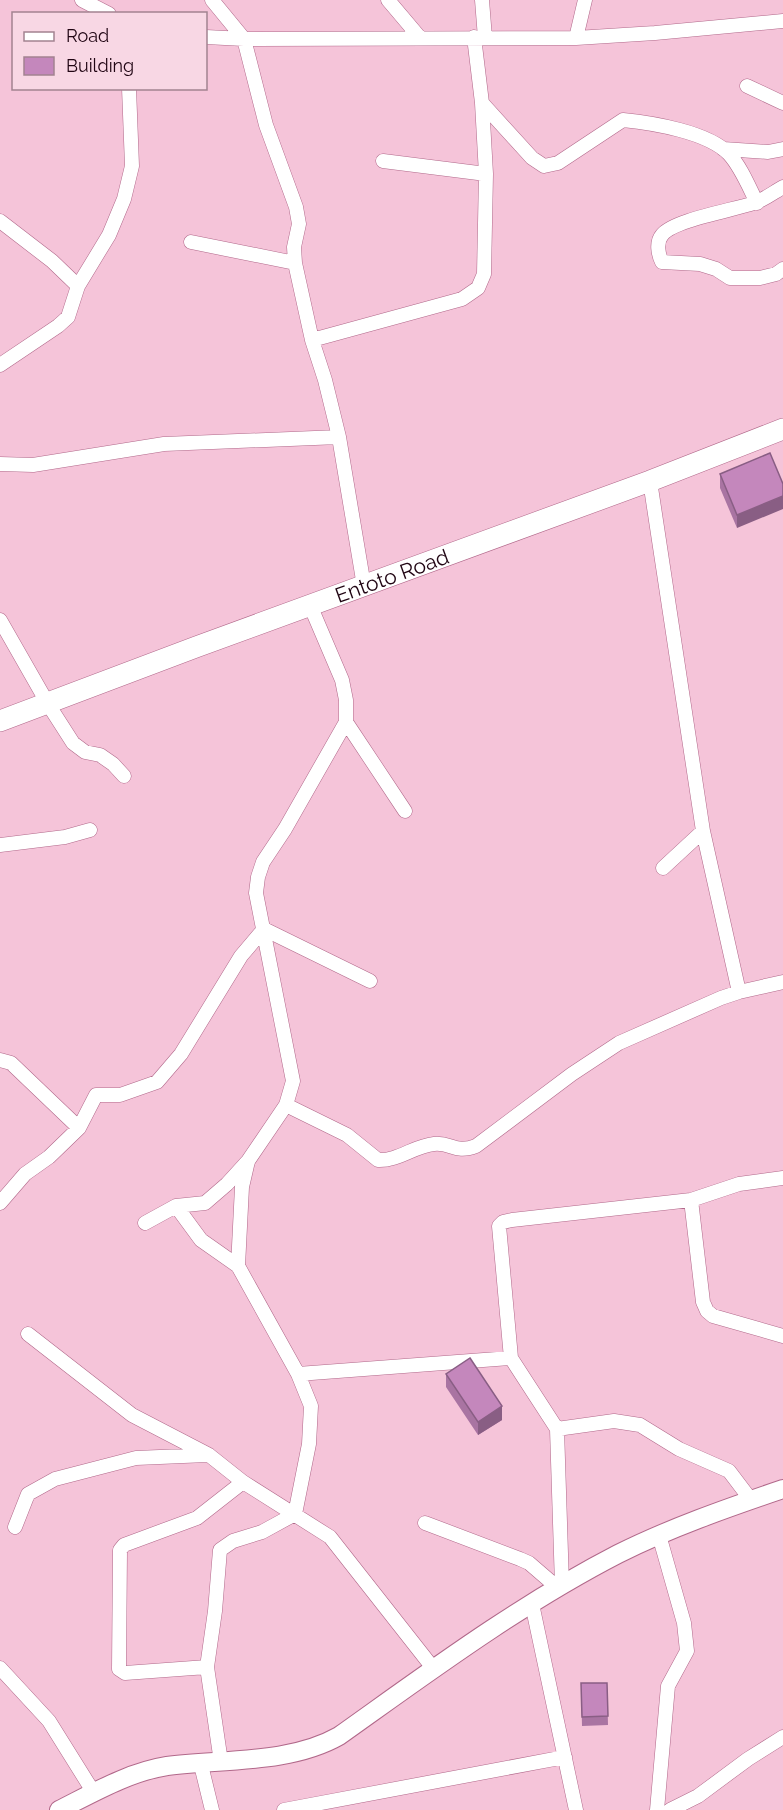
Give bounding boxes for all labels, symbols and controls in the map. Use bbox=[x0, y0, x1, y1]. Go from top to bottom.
legend bbox=[12, 12, 207, 90]
text: Road bbox=[66, 25, 109, 46]
text: Building bbox=[66, 55, 134, 76]
street label: Entoto Road bbox=[332, 543, 452, 608]

